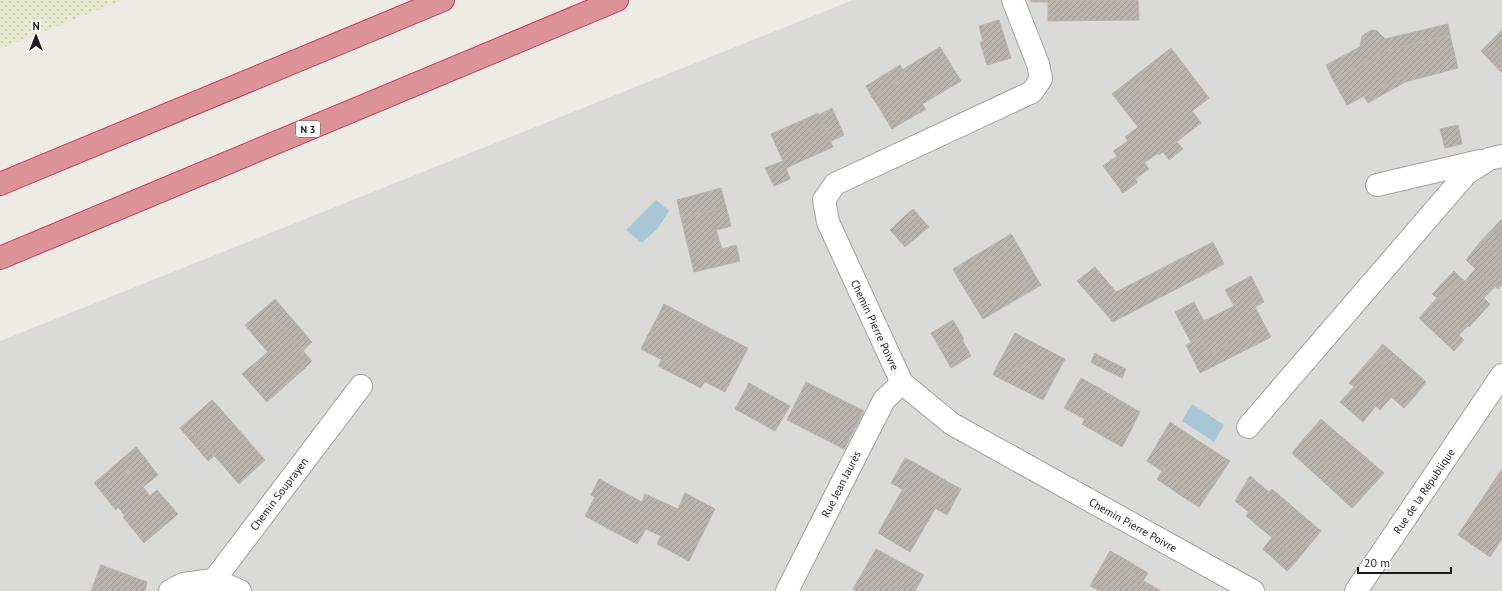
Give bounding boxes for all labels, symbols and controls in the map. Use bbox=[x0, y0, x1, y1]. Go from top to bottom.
north arrow bbox=[16, 16, 56, 56]
text: N bbox=[32, 19, 40, 33]
road number: N 3 bbox=[296, 121, 320, 137]
street label: Chemin Pierre Poivre bbox=[848, 277, 902, 373]
street label: Rue de la République bbox=[1390, 445, 1458, 536]
street label: Rue Jean Jaurès bbox=[818, 448, 864, 520]
street label: Chemin Souprayen bbox=[247, 455, 311, 533]
street label: Chemin Pierre Poivre bbox=[1086, 495, 1180, 555]
scale bar bbox=[1358, 549, 1451, 575]
text: 20 m bbox=[1364, 555, 1390, 570]

